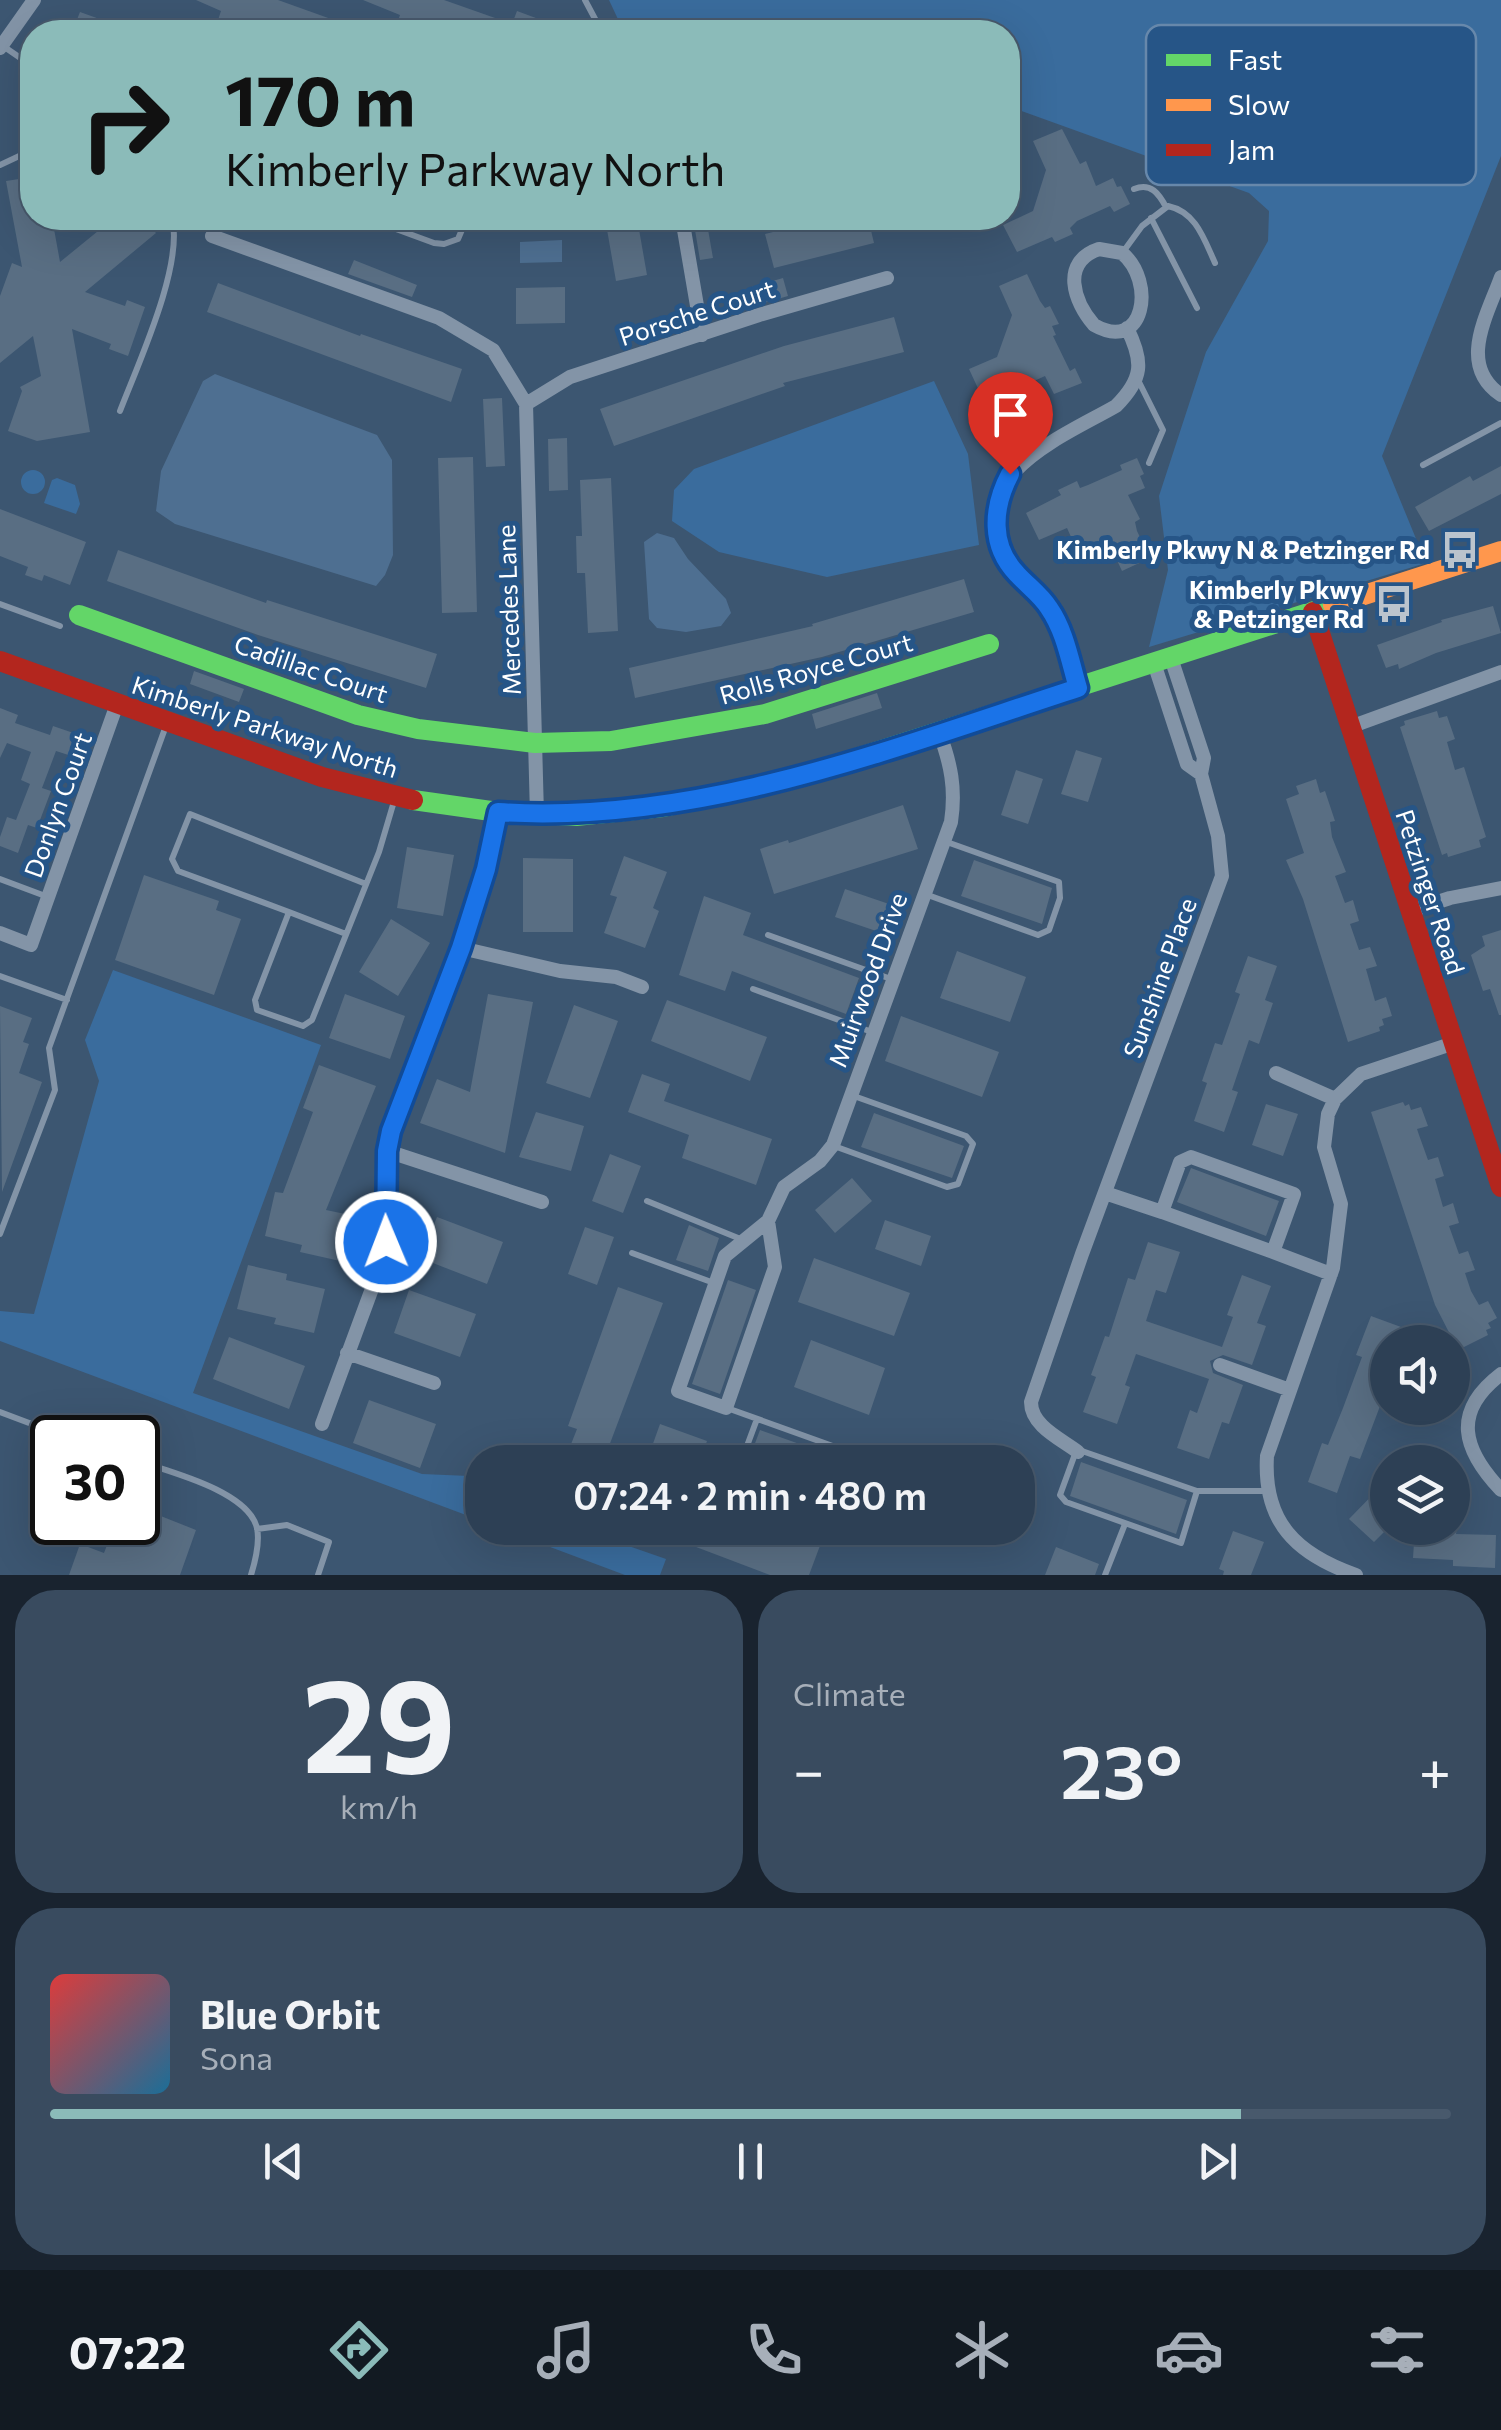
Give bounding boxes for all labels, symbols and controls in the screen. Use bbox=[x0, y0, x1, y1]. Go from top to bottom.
legend bbox=[1146, 25, 1476, 185]
text: Fast bbox=[1228, 42, 1282, 76]
text: 170 m bbox=[225, 55, 416, 140]
icon: right bbox=[60, 60, 190, 190]
text: Slow bbox=[1228, 87, 1290, 121]
text: Jam bbox=[1228, 132, 1275, 166]
text: Kimberly Parkway North bbox=[225, 140, 725, 195]
street label: Porsche Court bbox=[615, 273, 778, 351]
pin bbox=[968, 372, 1053, 475]
icon: arrive bbox=[983, 387, 1038, 442]
street label: Mercedes Lane bbox=[490, 524, 526, 696]
bus stop icon: Kimberly Pkwy N & Petzinger Rd bbox=[1439, 529, 1481, 571]
place label: Kimberly Pkwy N & Petzinger Rd bbox=[1056, 534, 1430, 564]
place label: Kimberly Pkwy & Petzinger Rd bbox=[1189, 574, 1364, 633]
bus stop icon: Kimberly Pkwy & Petzinger Rd bbox=[1373, 583, 1415, 625]
street label: Rolls Royce Court bbox=[716, 626, 916, 710]
street label: Cadillac Court bbox=[231, 628, 392, 708]
street label: Kimberly Parkway North bbox=[128, 669, 402, 783]
street label: Donlyn Court bbox=[17, 728, 97, 881]
street label: Petzinger Road bbox=[1390, 806, 1472, 978]
street label: Muirwood Drive bbox=[822, 888, 913, 1071]
street label: Sunshine Place bbox=[1116, 894, 1202, 1062]
position arrow bbox=[334, 1190, 438, 1294]
map controls bbox=[1370, 1325, 1470, 1545]
button: sound bbox=[1370, 1325, 1470, 1425]
speed limit sign: 30 bbox=[30, 1415, 160, 1545]
button: layers bbox=[1370, 1445, 1470, 1545]
text: 07:24 · 2 min · 480 m bbox=[573, 1471, 927, 1518]
text: 29 bbox=[302, 1641, 456, 1800]
text: Climate bbox=[793, 1673, 906, 1713]
text: 23° bbox=[1060, 1723, 1183, 1814]
text: − bbox=[793, 1735, 824, 1802]
text: + bbox=[1419, 1735, 1451, 1802]
text: km/h bbox=[340, 1786, 418, 1826]
text: Blue Orbit bbox=[200, 1990, 380, 2037]
text: Sona bbox=[200, 2037, 273, 2077]
icon: previous bbox=[256, 2134, 311, 2189]
icon: pause bbox=[723, 2134, 778, 2189]
icon: next bbox=[1190, 2134, 1245, 2189]
icon: directions bbox=[324, 2315, 394, 2385]
icon: music bbox=[531, 2315, 601, 2385]
icon: phone bbox=[739, 2315, 809, 2385]
icon: climate bbox=[947, 2315, 1017, 2385]
icon: car bbox=[1154, 2315, 1224, 2385]
icon: filters bbox=[1362, 2315, 1432, 2385]
text: 07:22 bbox=[69, 2323, 186, 2378]

